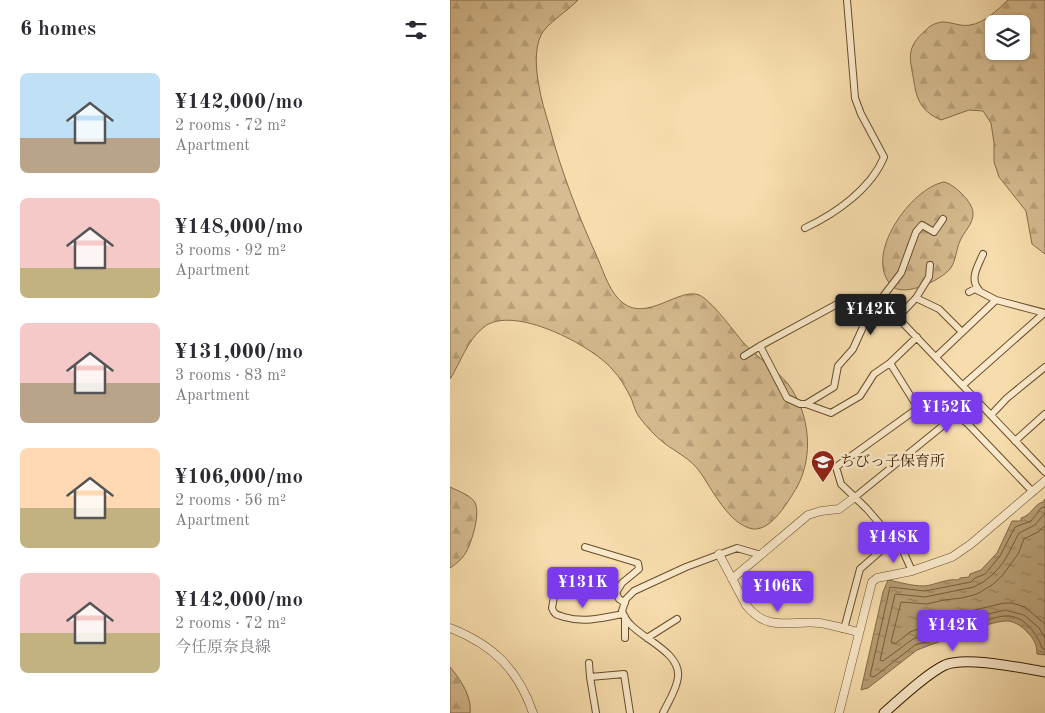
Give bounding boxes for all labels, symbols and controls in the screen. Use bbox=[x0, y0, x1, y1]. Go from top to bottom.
map controls bbox=[985, 15, 1030, 60]
button: layers bbox=[985, 15, 1030, 60]
icon: filters bbox=[402, 16, 430, 44]
text: 6 homes bbox=[20, 19, 96, 40]
text: ¥142,000/mo bbox=[175, 92, 303, 113]
icon: home bbox=[60, 93, 120, 153]
text: 2 rooms · 72 m² bbox=[175, 118, 286, 134]
text: Apartment bbox=[175, 138, 250, 154]
text: ¥148,000/mo bbox=[175, 217, 303, 238]
icon: home bbox=[60, 218, 120, 278]
text: 3 rooms · 92 m² bbox=[175, 243, 286, 259]
text: Apartment bbox=[175, 263, 250, 279]
pin: ¥142K bbox=[836, 294, 906, 336]
text: ¥142K bbox=[846, 302, 896, 318]
text: ¥131,000/mo bbox=[175, 342, 303, 363]
icon: home bbox=[60, 343, 120, 403]
text: 3 rooms · 83 m² bbox=[175, 368, 286, 384]
text: Apartment bbox=[175, 388, 250, 404]
pin: ¥152K bbox=[912, 392, 982, 434]
text: ¥152K bbox=[922, 400, 972, 416]
school or university icon: ちびっ子保育所 bbox=[810, 449, 836, 483]
place label: ちびっ子保育所 bbox=[840, 453, 945, 470]
text: ¥106,000/mo bbox=[175, 467, 303, 488]
icon: home bbox=[60, 468, 120, 528]
text: 2 rooms · 56 m² bbox=[175, 493, 286, 509]
text: Apartment bbox=[175, 513, 250, 529]
pin: ¥148K bbox=[859, 522, 929, 564]
text: ¥148K bbox=[869, 530, 919, 546]
pin: ¥131K bbox=[548, 566, 618, 609]
pin: ¥106K bbox=[743, 570, 813, 613]
text: ¥131K bbox=[558, 575, 608, 591]
text: ¥106K bbox=[753, 579, 803, 595]
text: ¥142,000/mo bbox=[175, 590, 303, 611]
icon: home bbox=[60, 593, 120, 653]
pin: ¥142K bbox=[918, 610, 988, 652]
text: 2 rooms · 72 m² bbox=[175, 616, 286, 632]
text: ¥142K bbox=[928, 618, 978, 634]
text: 今任原奈良線 bbox=[175, 640, 271, 656]

